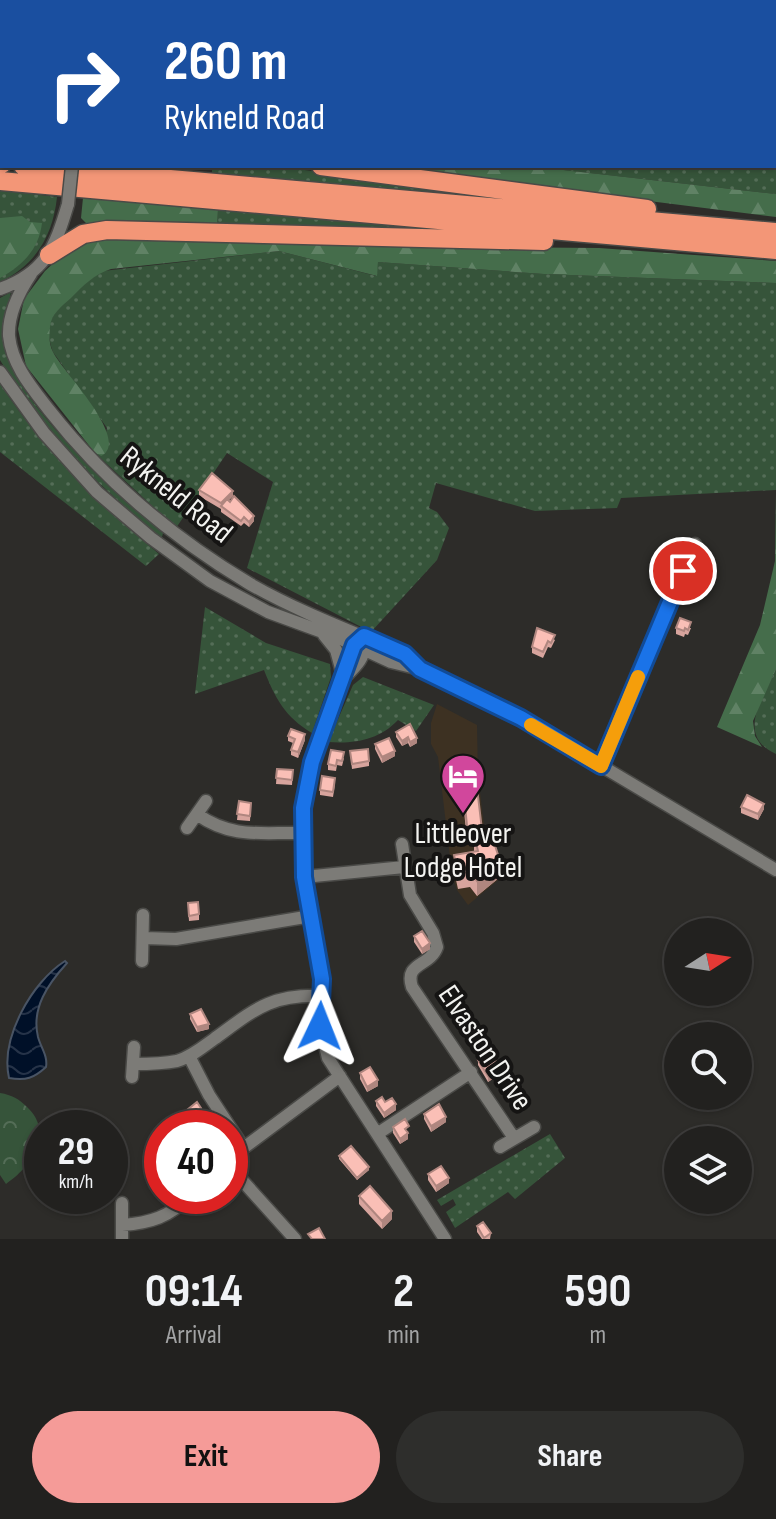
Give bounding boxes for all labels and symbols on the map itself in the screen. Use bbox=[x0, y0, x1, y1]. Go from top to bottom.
street label: Rykneld Road bbox=[113, 439, 239, 551]
pin bbox=[649, 537, 717, 605]
hotel icon: Littleover Lodge Hotel bbox=[439, 752, 487, 815]
place label: Littleover Lodge Hotel bbox=[404, 816, 522, 886]
north arrow bbox=[664, 918, 752, 1006]
street label: Elvaston Drive bbox=[430, 979, 540, 1117]
position arrow bbox=[278, 984, 362, 1068]
speed limit sign: 40 bbox=[144, 1110, 248, 1214]

